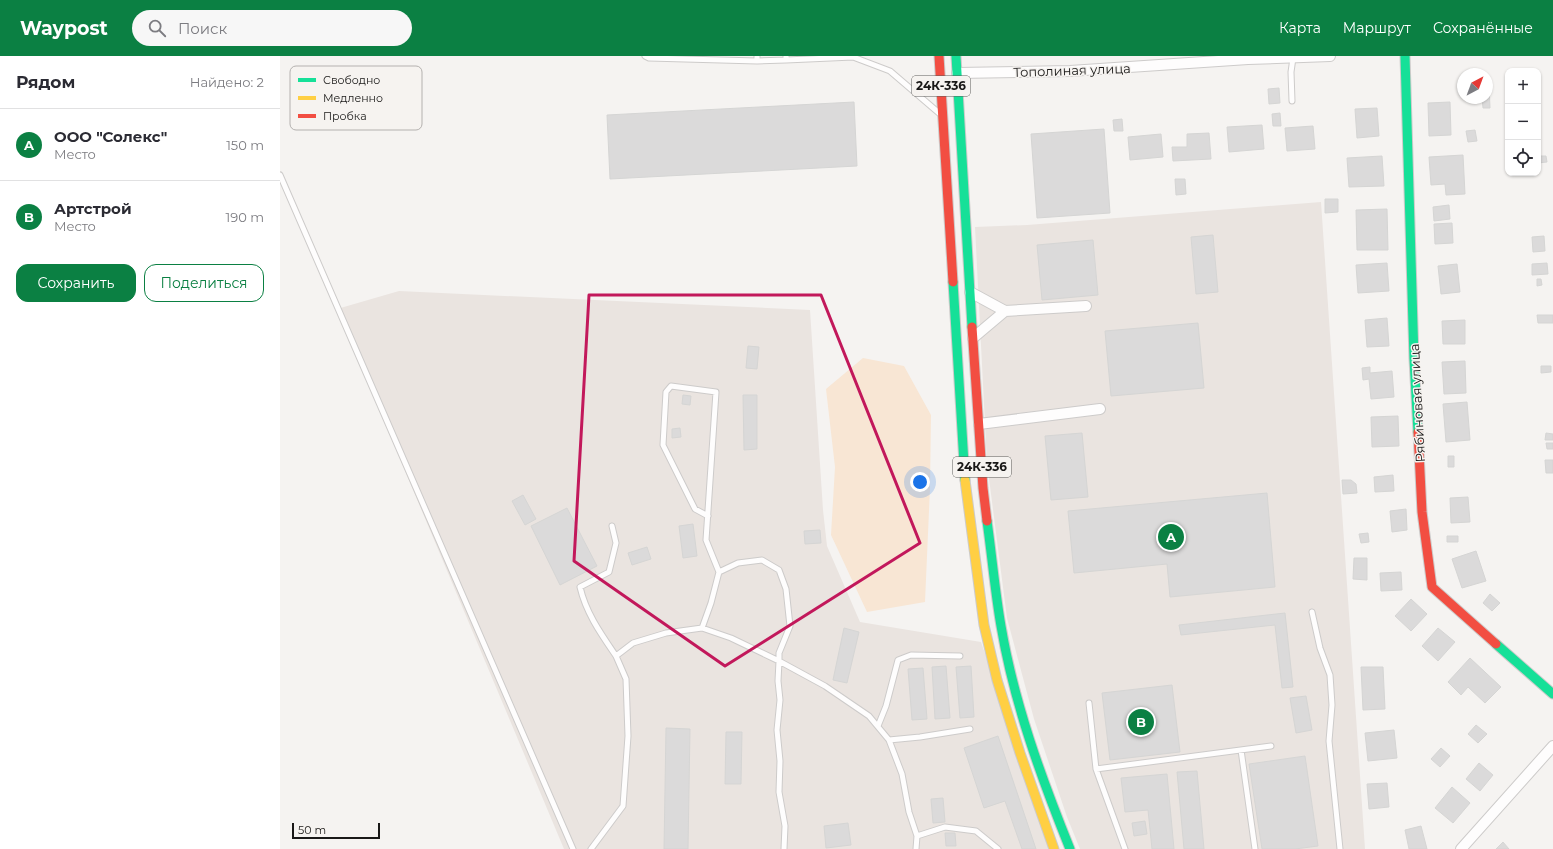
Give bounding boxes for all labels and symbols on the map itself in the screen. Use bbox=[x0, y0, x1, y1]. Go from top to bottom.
street label: Тополиная улица bbox=[1013, 60, 1131, 80]
legend bbox=[290, 66, 422, 130]
north arrow bbox=[1457, 68, 1493, 104]
text: Свободно bbox=[323, 73, 380, 87]
road number: 24К-336 bbox=[912, 76, 970, 96]
text: Медленно bbox=[323, 91, 383, 105]
text: Пробка bbox=[323, 109, 367, 123]
street label: Рябиновая улица bbox=[1406, 343, 1428, 463]
road number: 24К-336 bbox=[953, 457, 1011, 477]
your location bbox=[910, 472, 930, 492]
pin: A bbox=[1158, 522, 1184, 552]
pin: B bbox=[1128, 707, 1154, 737]
scale bar bbox=[292, 821, 380, 840]

